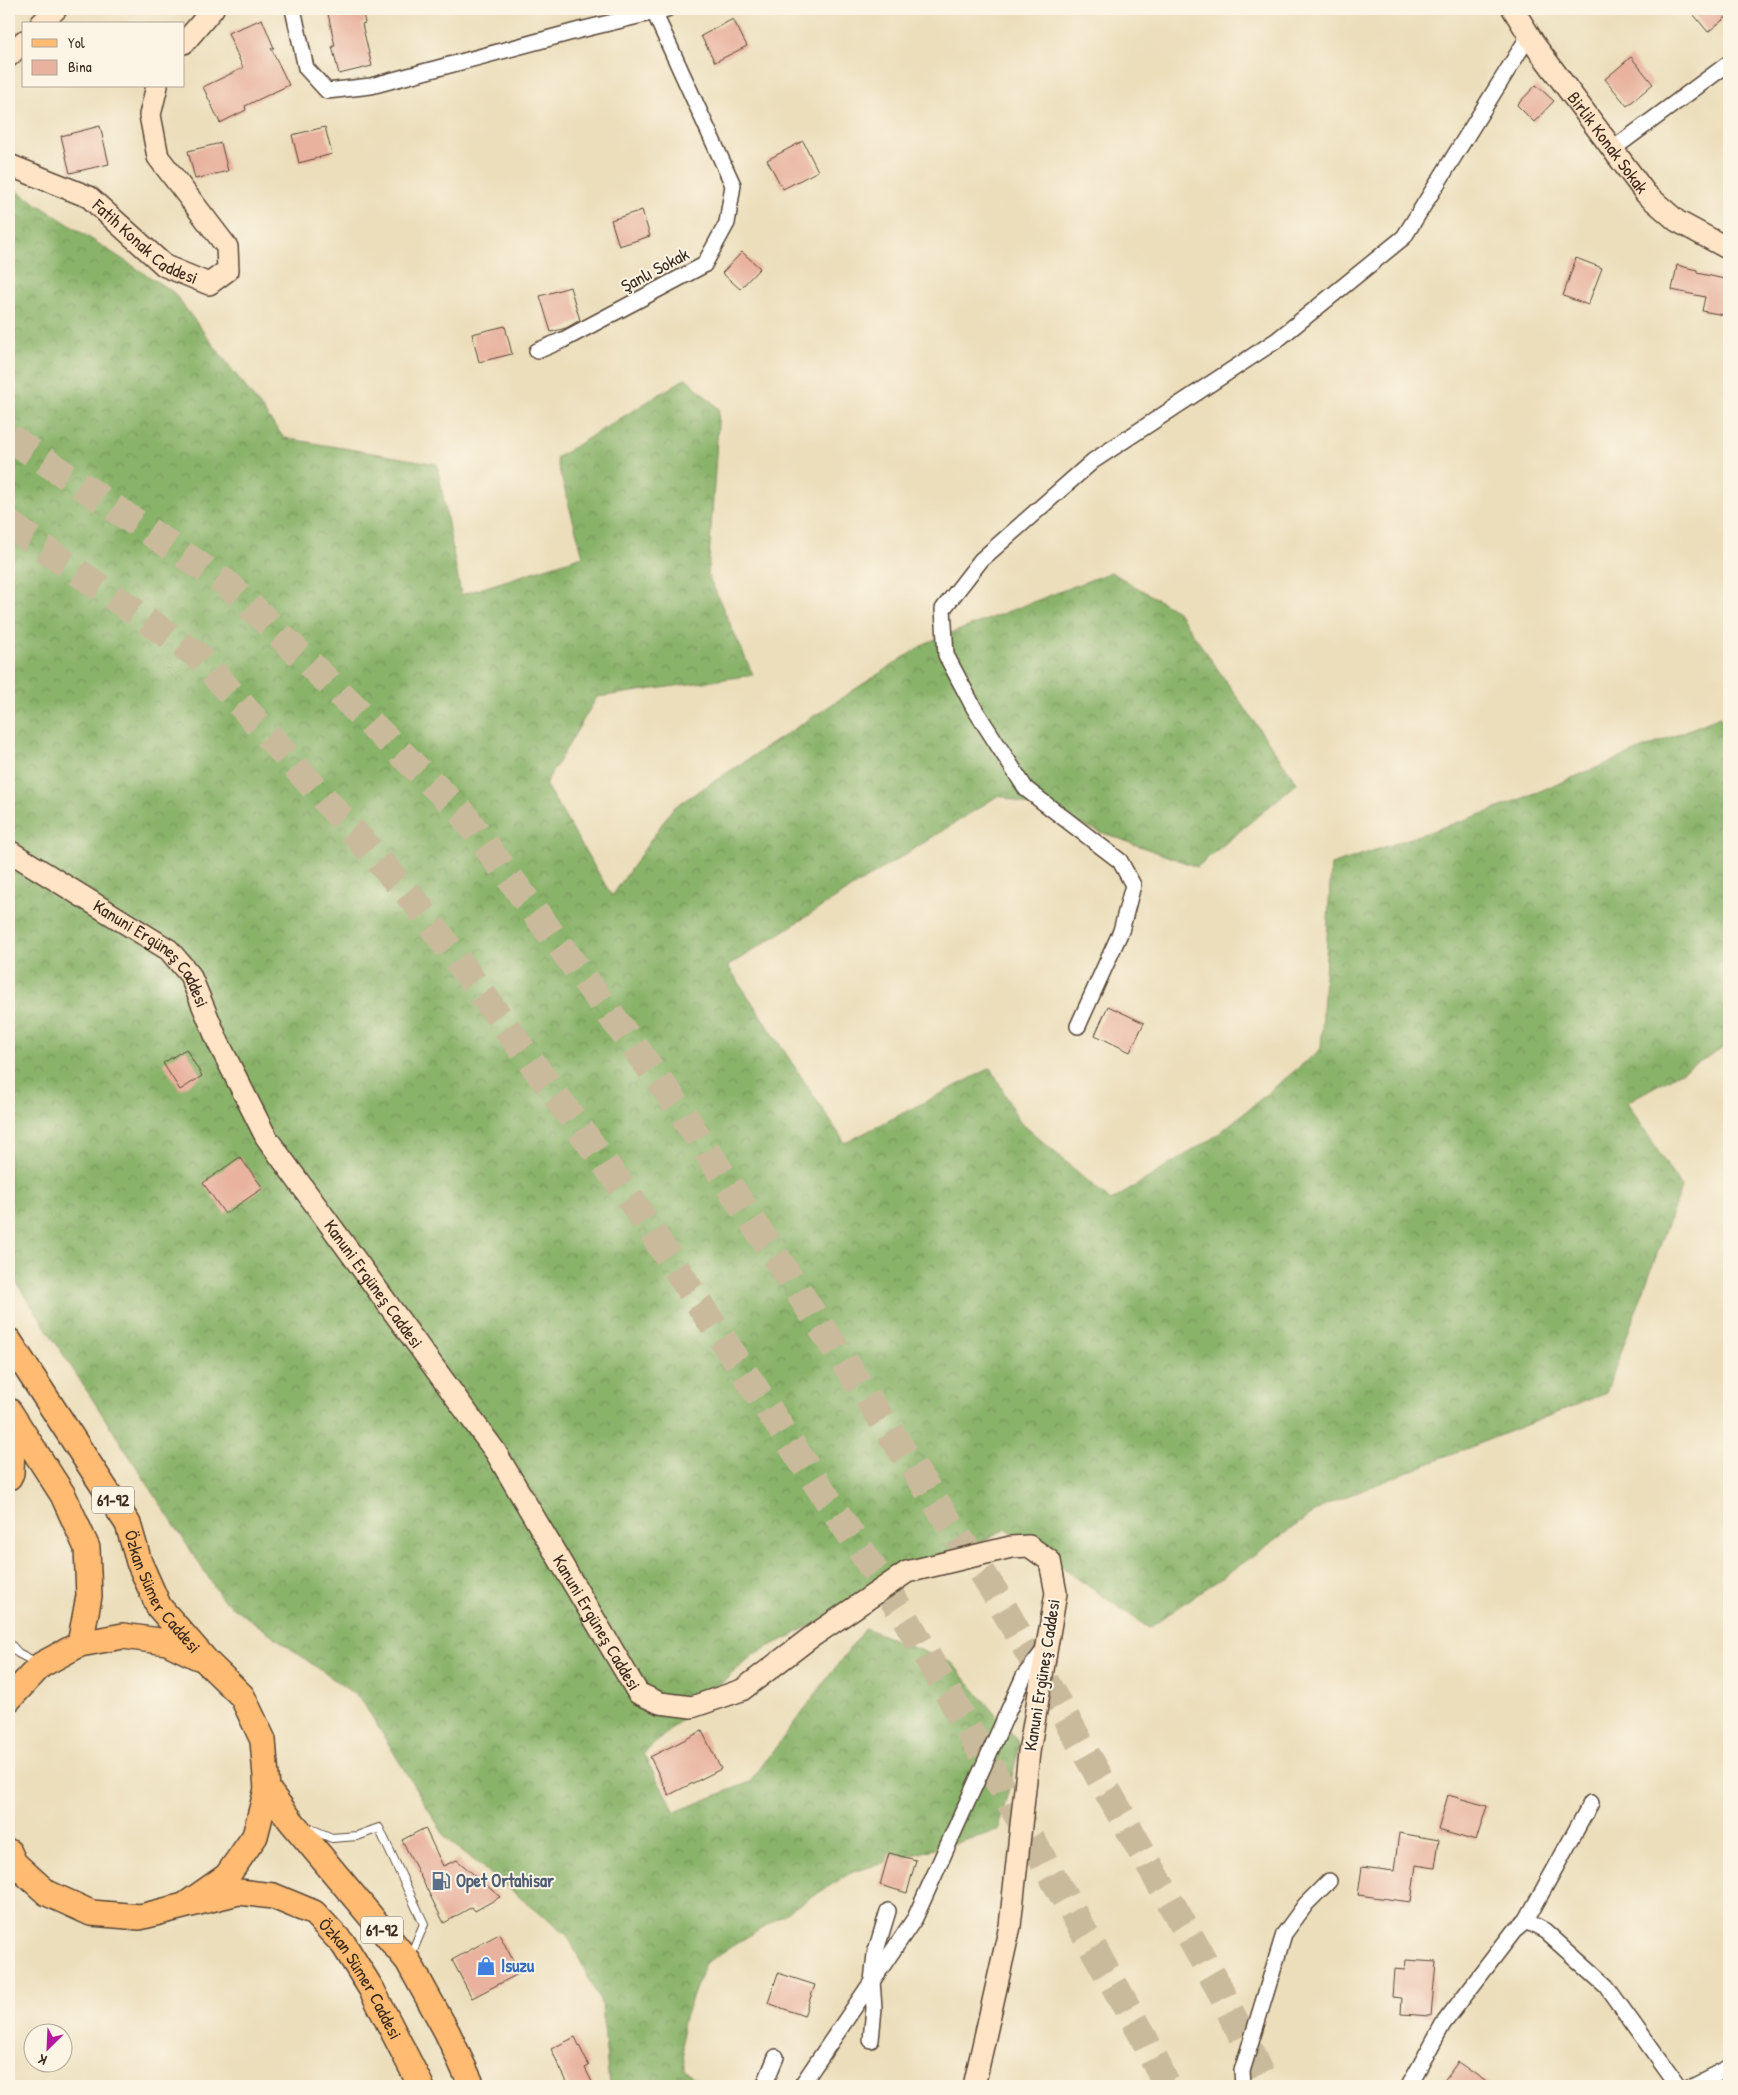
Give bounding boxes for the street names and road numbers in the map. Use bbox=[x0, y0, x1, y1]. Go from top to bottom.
street label: Birlik Konak Sokak bbox=[1562, 86, 1655, 199]
street label: Fatih Konak Caddesi bbox=[87, 192, 202, 290]
street label: Şanlı Sokak bbox=[616, 241, 694, 298]
street label: Kanuni Ergüneş Caddesi bbox=[89, 893, 215, 1011]
street label: Kanuni Ergüneş Caddesi bbox=[318, 1214, 429, 1353]
road number: 61-92 bbox=[92, 1486, 134, 1514]
street label: Özkan Sümer Caddesi bbox=[118, 1527, 207, 1658]
street label: Kanuni Ergüneş Caddesi bbox=[547, 1550, 647, 1695]
street label: Kanuni Ergüneş Caddesi bbox=[1017, 1597, 1066, 1753]
street label: Özkan Sümer Caddesi bbox=[313, 1912, 408, 2044]
road number: 61-92 bbox=[361, 1916, 403, 1944]

